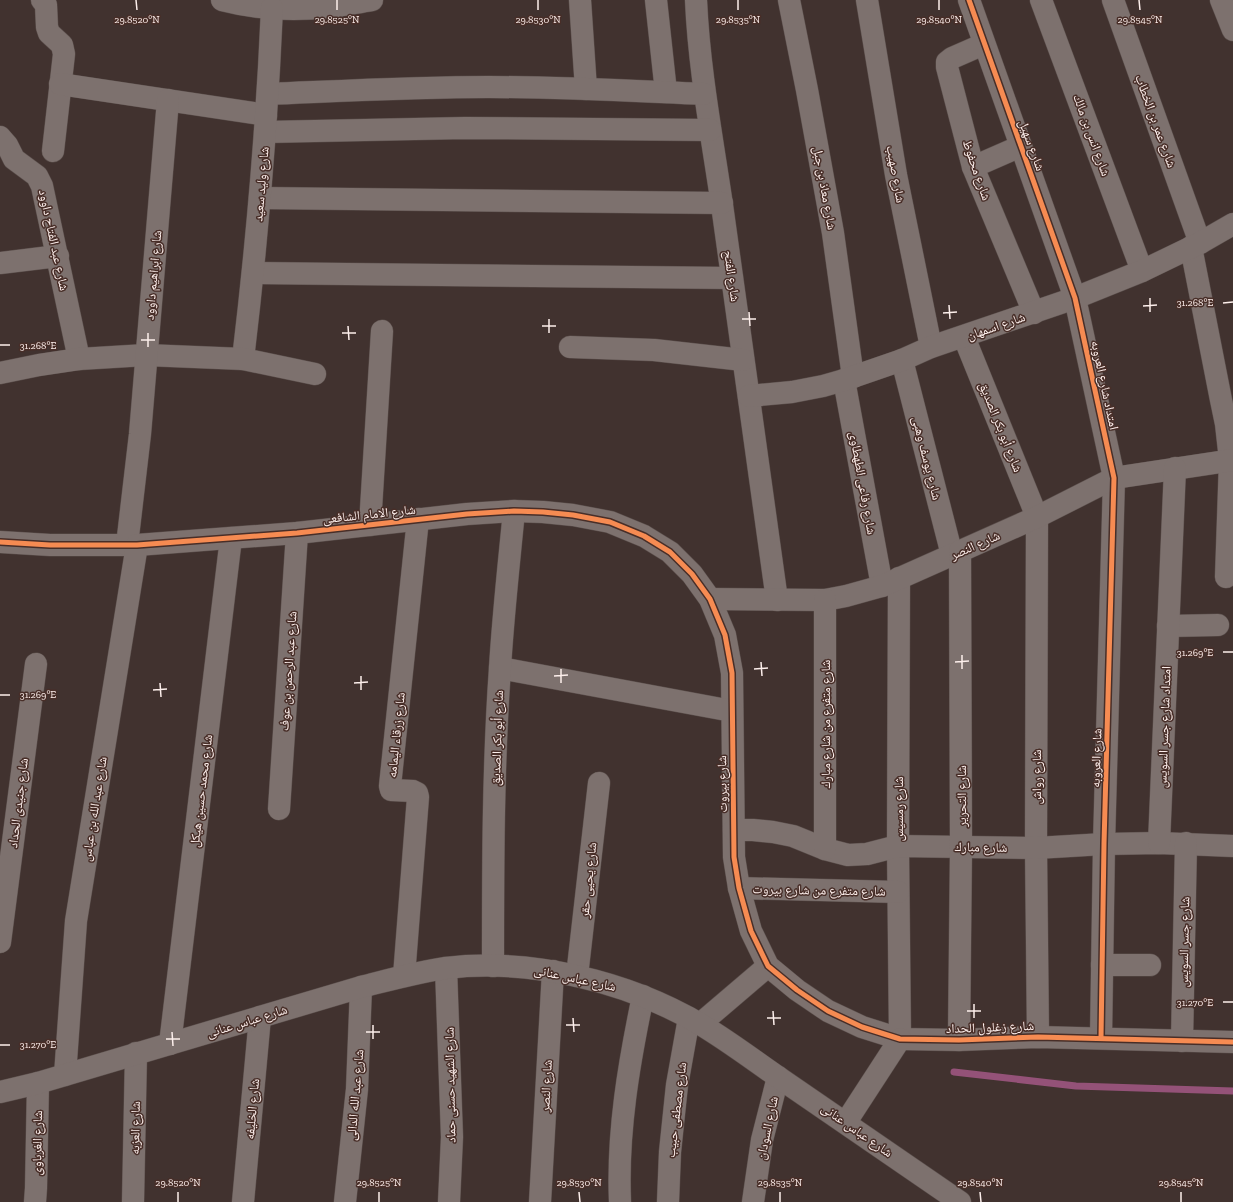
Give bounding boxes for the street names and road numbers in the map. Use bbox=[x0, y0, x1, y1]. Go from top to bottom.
street label: شارع عمر بن الخطاب bbox=[1130, 72, 1180, 170]
street label: شارع انس بن مالك bbox=[1068, 92, 1114, 179]
street label: شارع سهيل bbox=[1014, 117, 1048, 173]
street label: شارع محفوظ bbox=[958, 138, 994, 203]
street label: شارع صهيب bbox=[882, 144, 908, 204]
street label: شارع معاذ بن جبل bbox=[808, 145, 840, 231]
street label: شارع وليد سعيد bbox=[250, 146, 274, 222]
street label: شارع عبد الفتاح داوود bbox=[34, 188, 72, 292]
street label: شارع ابراهيم داوود bbox=[142, 230, 166, 321]
street label: شارع الفتح bbox=[719, 249, 743, 303]
street label: شارع اسمهان bbox=[965, 309, 1028, 345]
street label: امتداد شارع العروبه bbox=[1086, 339, 1122, 431]
street label: شارع أبو بكر الصديق bbox=[974, 380, 1026, 475]
street label: شارع يوسف وهبى bbox=[907, 415, 945, 502]
street label: شارع رفاعى الطهطاوى bbox=[845, 430, 879, 536]
street label: شارع الامام الشافعى bbox=[322, 502, 417, 528]
street label: شارع النصر bbox=[947, 527, 1003, 565]
street label: شارع عبد الرحمن بن عوف bbox=[276, 610, 302, 732]
street label: شارع متفرع من شارع مبارك bbox=[818, 660, 835, 788]
street label: امتداد شارع جسر السويس bbox=[1154, 666, 1176, 788]
street label: شارع أبو بكر الصديق bbox=[488, 690, 508, 786]
street label: شارع زرقاء اليمامه bbox=[384, 691, 410, 779]
street label: شارع العروبه bbox=[1087, 728, 1107, 788]
street label: شارع محمد حسين هيكل bbox=[187, 734, 217, 849]
street label: شارع رواش bbox=[1029, 749, 1046, 805]
street label: شارع بيروت bbox=[714, 755, 732, 813]
street label: شارع عبد الله بن عباس bbox=[78, 756, 112, 863]
street label: شارع جنيدى الحداد bbox=[5, 757, 33, 849]
street label: شارع التحرير bbox=[954, 765, 971, 828]
street label: شارع رمسيس bbox=[891, 776, 908, 842]
street label: شارع مبارك bbox=[954, 839, 1008, 857]
street label: شارع يحيى حقر bbox=[576, 841, 601, 920]
street label: شارع متفرع من شارع بيروت bbox=[752, 881, 886, 901]
street label: شارع جسر السويس bbox=[1176, 896, 1194, 988]
street label: شارع عباس عنانى bbox=[532, 962, 617, 996]
street label: شارع عباس عنانى bbox=[205, 1002, 290, 1042]
street label: شارع زغلول الحداد bbox=[946, 1018, 1034, 1038]
street label: شارع الشهيد حسنى حماد bbox=[441, 1027, 461, 1143]
street label: شارع عبد الله الدالى bbox=[344, 1049, 368, 1142]
street label: شارع النصر bbox=[537, 1059, 557, 1114]
street label: شارع مصطفى حبيب bbox=[663, 1061, 691, 1159]
street label: شارع الخليفه bbox=[242, 1078, 264, 1140]
street label: شارع السودان bbox=[753, 1095, 783, 1161]
street label: شارع عباس عنانى bbox=[817, 1100, 896, 1162]
street label: شارع العزبه bbox=[127, 1101, 145, 1155]
street label: شارع الغرباوى bbox=[29, 1110, 47, 1176]

